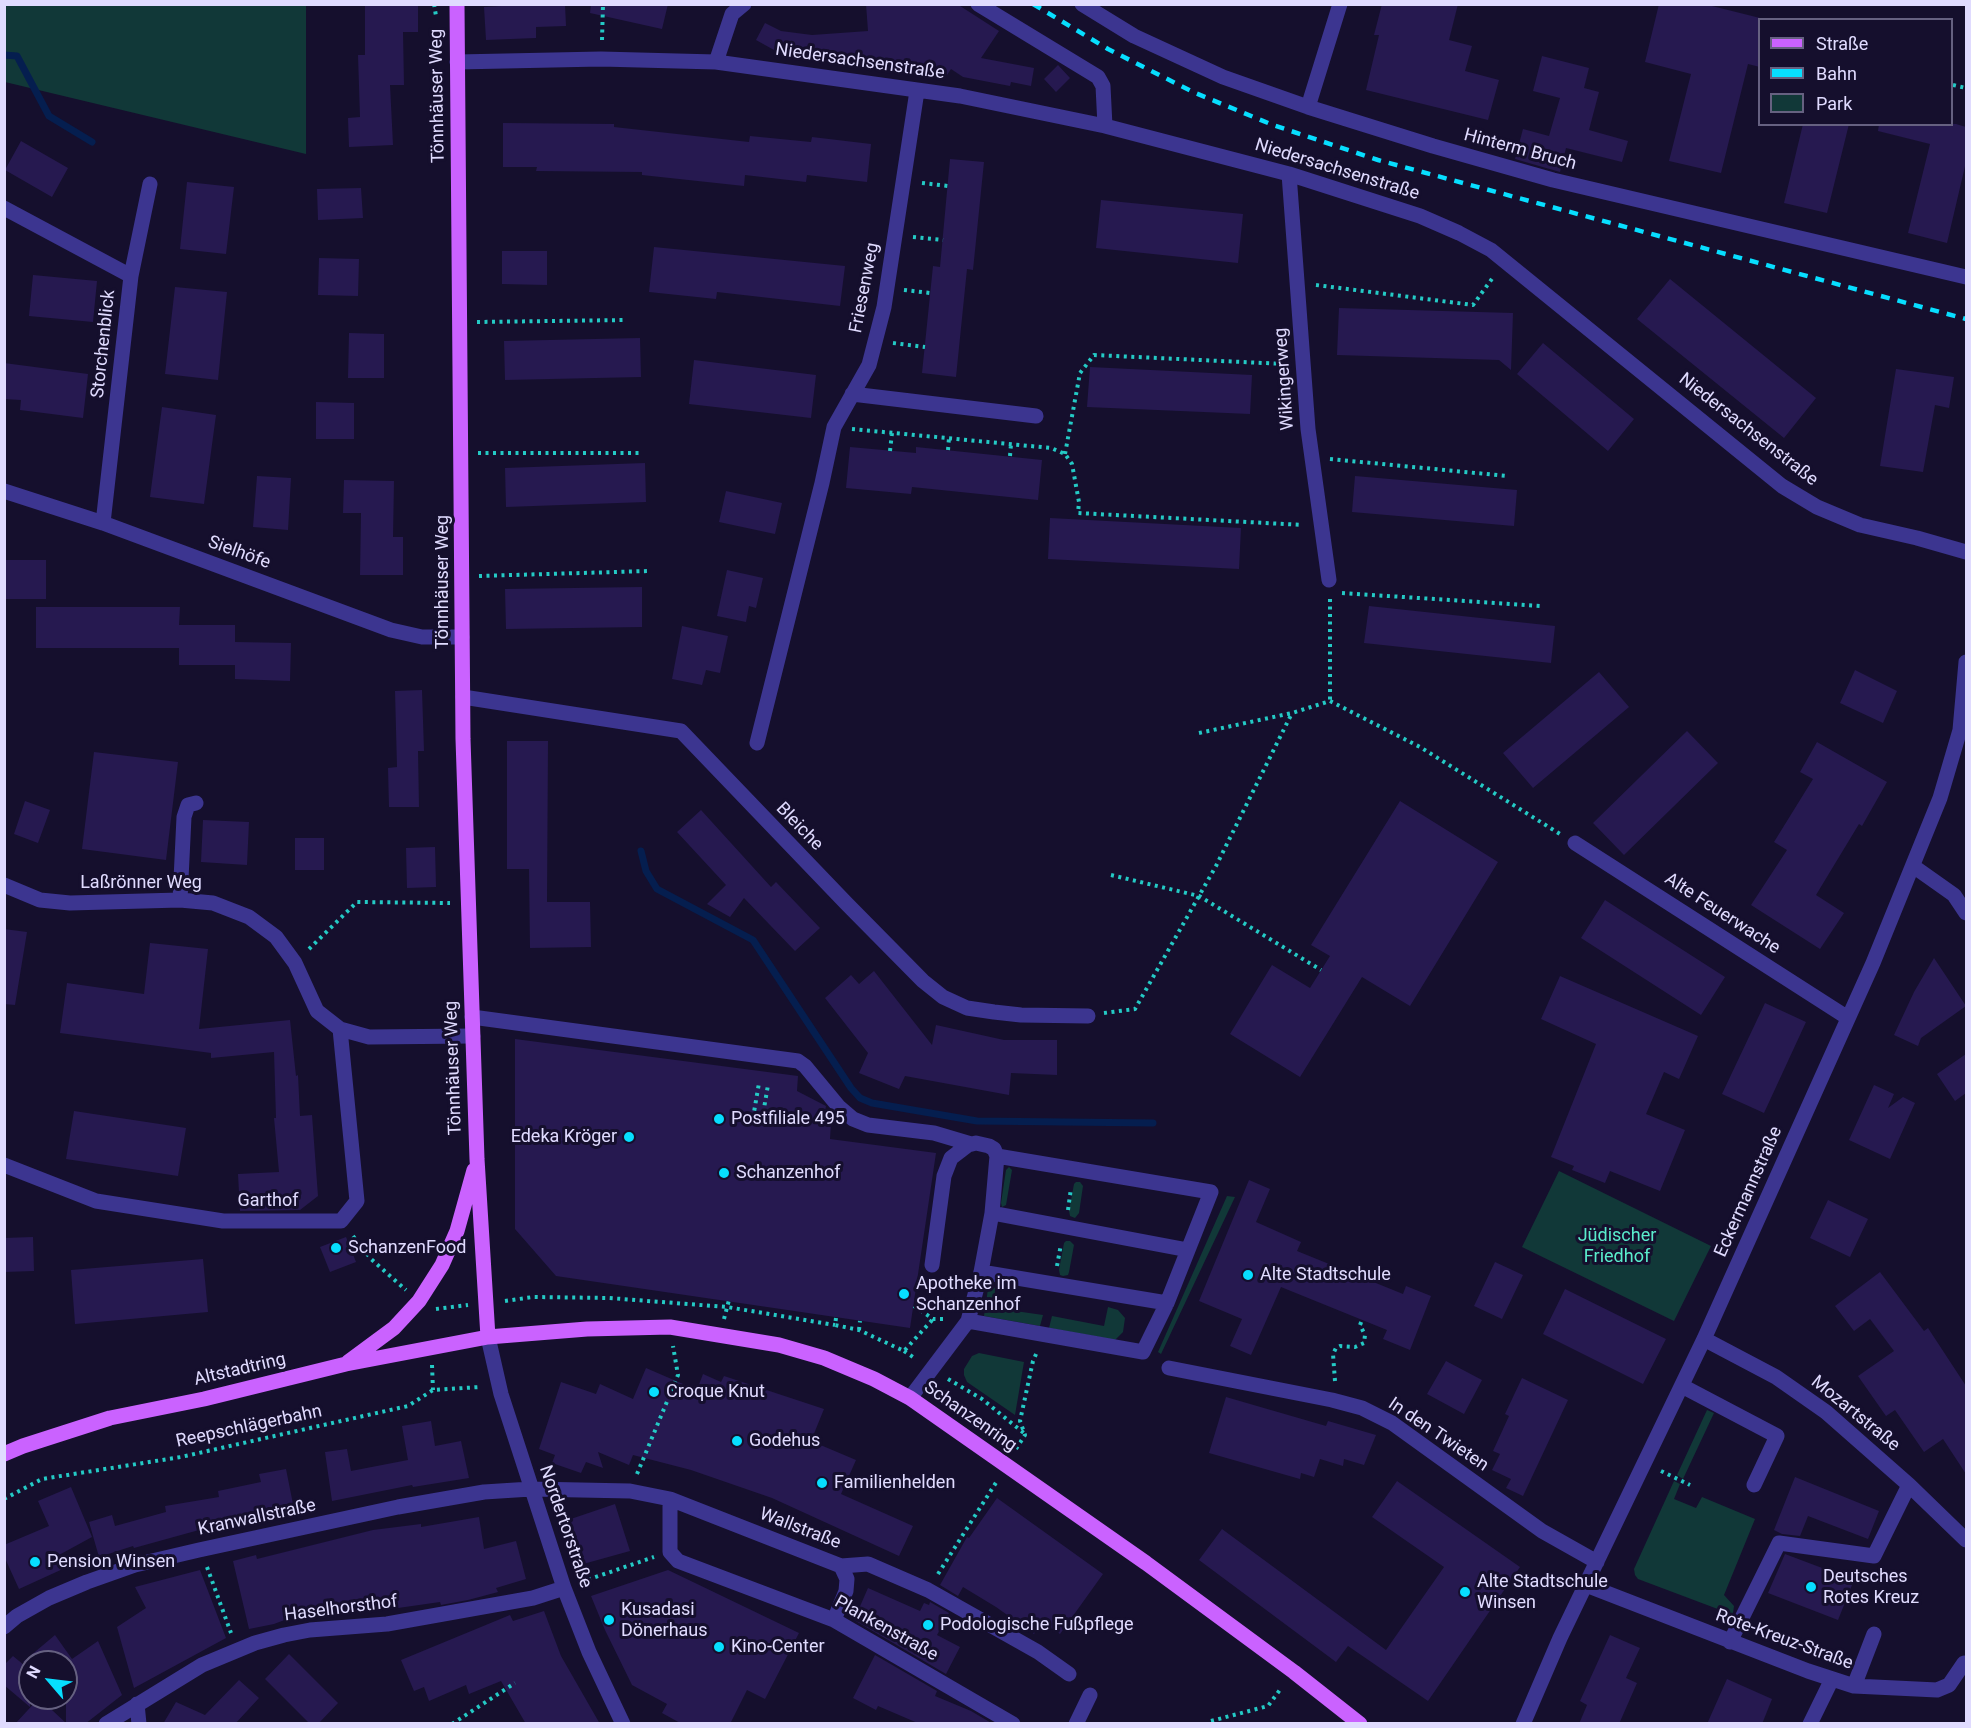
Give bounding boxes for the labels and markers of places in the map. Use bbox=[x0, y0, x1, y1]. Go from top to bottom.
place label: Postfiliale 495 bbox=[731, 1108, 845, 1130]
marker: Postfiliale 495 bbox=[712, 1112, 726, 1126]
place label: Edeka Kröger bbox=[511, 1126, 617, 1148]
marker: Edeka Kröger bbox=[622, 1130, 636, 1144]
place label: Schanzenhof bbox=[736, 1162, 840, 1184]
marker: Schanzenhof bbox=[717, 1166, 731, 1180]
place label: SchanzenFood bbox=[348, 1237, 466, 1259]
marker: SchanzenFood bbox=[329, 1241, 343, 1255]
place label: Alte Stadtschule bbox=[1260, 1264, 1391, 1286]
marker: Alte Stadtschule bbox=[1241, 1268, 1255, 1282]
place label: Apotheke im Schanzenhof bbox=[916, 1273, 1020, 1316]
marker: Apotheke im Schanzenhof bbox=[897, 1287, 911, 1301]
place label: Croque Knut bbox=[666, 1381, 765, 1403]
marker: Croque Knut bbox=[647, 1385, 661, 1399]
place label: Godehus bbox=[749, 1430, 820, 1452]
marker: Godehus bbox=[730, 1434, 744, 1448]
place label: Familienhelden bbox=[834, 1472, 955, 1494]
marker: Familienhelden bbox=[815, 1476, 829, 1490]
place label: Pension Winsen bbox=[47, 1551, 175, 1573]
marker: Pension Winsen bbox=[28, 1555, 42, 1569]
place label: Deutsches Rotes Kreuz bbox=[1823, 1566, 1919, 1608]
place label: Alte Stadtschule Winsen bbox=[1477, 1571, 1608, 1614]
marker: Deutsches Rotes Kreuz bbox=[1804, 1580, 1818, 1594]
marker: Alte Stadtschule Winsen bbox=[1458, 1585, 1472, 1599]
place label: Kusadasi Dönerhaus bbox=[621, 1599, 708, 1642]
marker: Kusadasi Dönerhaus bbox=[602, 1613, 616, 1627]
place label: Podologische Fußpflege bbox=[940, 1614, 1134, 1636]
marker: Podologische Fußpflege bbox=[921, 1618, 935, 1632]
place label: Kino-Center bbox=[731, 1636, 825, 1658]
marker: Kino-Center bbox=[712, 1640, 726, 1654]

